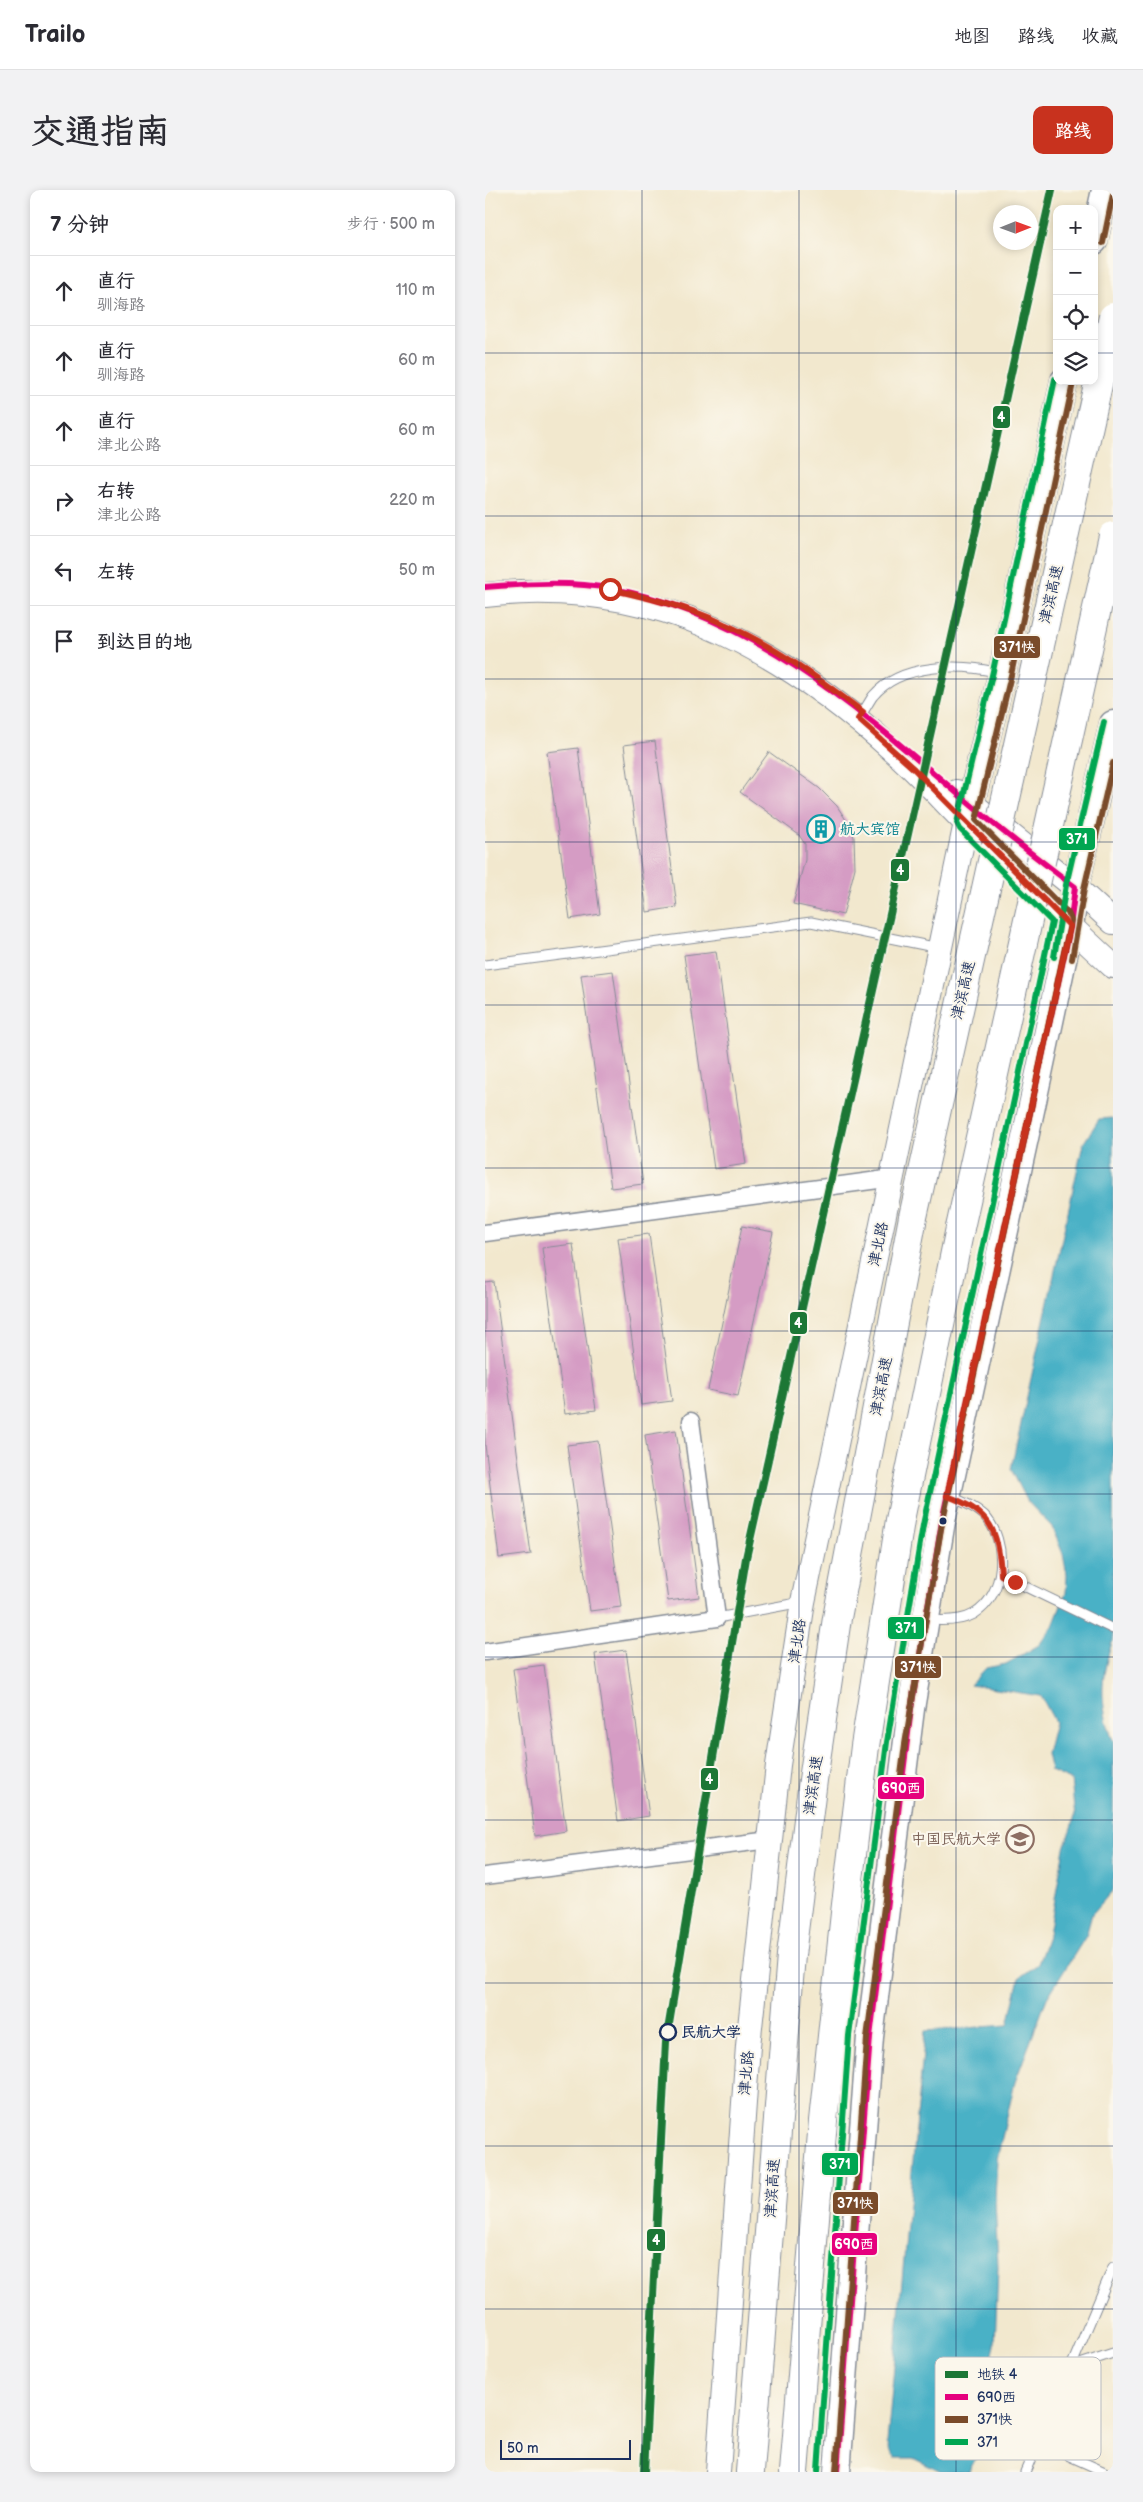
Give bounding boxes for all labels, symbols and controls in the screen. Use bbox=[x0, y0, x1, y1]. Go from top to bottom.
text: Trailo bbox=[25, 20, 85, 49]
text: 地图 bbox=[954, 26, 990, 47]
text: 路线 bbox=[1018, 26, 1054, 47]
text: 收藏 bbox=[1082, 26, 1118, 47]
button: 路线 bbox=[1033, 106, 1113, 154]
text: 交通指南 bbox=[30, 111, 170, 154]
north arrow bbox=[993, 205, 1038, 250]
map controls bbox=[1053, 205, 1098, 385]
button: + bbox=[1053, 205, 1098, 250]
text: 7 分钟 bbox=[50, 212, 109, 237]
text: 步行 · 500 m bbox=[347, 215, 435, 234]
button: − bbox=[1053, 250, 1098, 295]
text: 直行 bbox=[97, 270, 135, 293]
icon: ahead bbox=[50, 277, 78, 305]
text: 110 m bbox=[396, 281, 435, 300]
button: locate bbox=[1053, 295, 1098, 340]
text: 驯海路 bbox=[97, 296, 145, 315]
text: 直行 bbox=[97, 340, 135, 363]
button: layers bbox=[1053, 340, 1098, 385]
icon: ahead bbox=[50, 347, 78, 375]
text: 60 m bbox=[398, 351, 435, 370]
text: 驯海路 bbox=[97, 366, 145, 385]
line badge: 4 bbox=[992, 405, 1011, 429]
text: 4 bbox=[997, 409, 1006, 426]
text: 直行 bbox=[97, 410, 135, 433]
icon: ahead bbox=[50, 417, 78, 445]
text: 60 m bbox=[398, 421, 435, 440]
text: 津北公路 bbox=[97, 436, 161, 455]
text: 右转 bbox=[97, 480, 135, 503]
icon: right bbox=[50, 487, 78, 515]
text: 220 m bbox=[389, 491, 435, 510]
text: 津北公路 bbox=[97, 506, 161, 525]
icon: left bbox=[50, 557, 78, 585]
text: 左转 bbox=[97, 561, 135, 584]
text: 50 m bbox=[399, 561, 435, 580]
street label: 津滨高速 bbox=[1035, 563, 1067, 625]
route start bbox=[599, 578, 622, 601]
icon: arrive bbox=[50, 627, 78, 655]
text: 到达目的地 bbox=[97, 631, 192, 654]
line badge: 371快 bbox=[993, 635, 1041, 659]
text: 371快 bbox=[999, 639, 1036, 656]
building icon: 航大宾馆 bbox=[806, 814, 836, 844]
place label: 航大宾馆 bbox=[840, 820, 900, 839]
line badge: 371 bbox=[1058, 827, 1096, 851]
text: 371 bbox=[1066, 831, 1088, 848]
line badge: 4 bbox=[890, 858, 910, 882]
text: 4 bbox=[896, 862, 905, 879]
street label: 津滨高速 bbox=[947, 959, 979, 1021]
street label: 津北路 bbox=[865, 1220, 892, 1268]
line badge: 4 bbox=[789, 1311, 808, 1335]
text: 4 bbox=[794, 1315, 803, 1332]
street label: 津滨高速 bbox=[866, 1355, 897, 1417]
unlabelled marker bbox=[938, 1516, 948, 1526]
route end bbox=[1004, 1571, 1027, 1594]
line badge: 371 bbox=[887, 1616, 925, 1640]
street label: 津北路 bbox=[785, 1617, 810, 1665]
text: 371 bbox=[895, 1620, 917, 1637]
line badge: 371快 bbox=[894, 1655, 942, 1679]
text: 371快 bbox=[900, 1659, 937, 1676]
street label: 津滨高速 bbox=[800, 1754, 827, 1816]
line badge: 4 bbox=[700, 1767, 719, 1791]
text: 4 bbox=[705, 1771, 714, 1788]
line badge: 690西 bbox=[877, 1776, 925, 1800]
text: 690西 bbox=[881, 1780, 921, 1797]
school or university icon: 中国民航大学 bbox=[1005, 1824, 1035, 1854]
place label: 中国民航大学 bbox=[911, 1830, 1001, 1849]
marker: 民航大学 bbox=[659, 2023, 677, 2041]
place label: 民航大学 bbox=[681, 2023, 741, 2042]
street label: 津北路 bbox=[735, 2050, 758, 2096]
line badge: 371 bbox=[821, 2152, 859, 2176]
text: 371 bbox=[829, 2156, 851, 2173]
street label: 津滨高速 bbox=[761, 2157, 784, 2219]
line badge: 371快 bbox=[832, 2191, 879, 2215]
text: 371快 bbox=[837, 2195, 874, 2212]
line badge: 4 bbox=[646, 2228, 666, 2252]
text: 4 bbox=[652, 2232, 661, 2249]
line badge: 690西 bbox=[831, 2232, 878, 2256]
text: 690西 bbox=[834, 2236, 874, 2253]
legend bbox=[935, 2357, 1101, 2460]
text: 地铁 4 bbox=[977, 2366, 1018, 2383]
text: 690西 bbox=[977, 2389, 1016, 2406]
text: 371快 bbox=[977, 2411, 1012, 2428]
text: 371 bbox=[977, 2434, 998, 2451]
scale bar bbox=[500, 2437, 631, 2460]
text: 50 m bbox=[507, 2440, 539, 2457]

